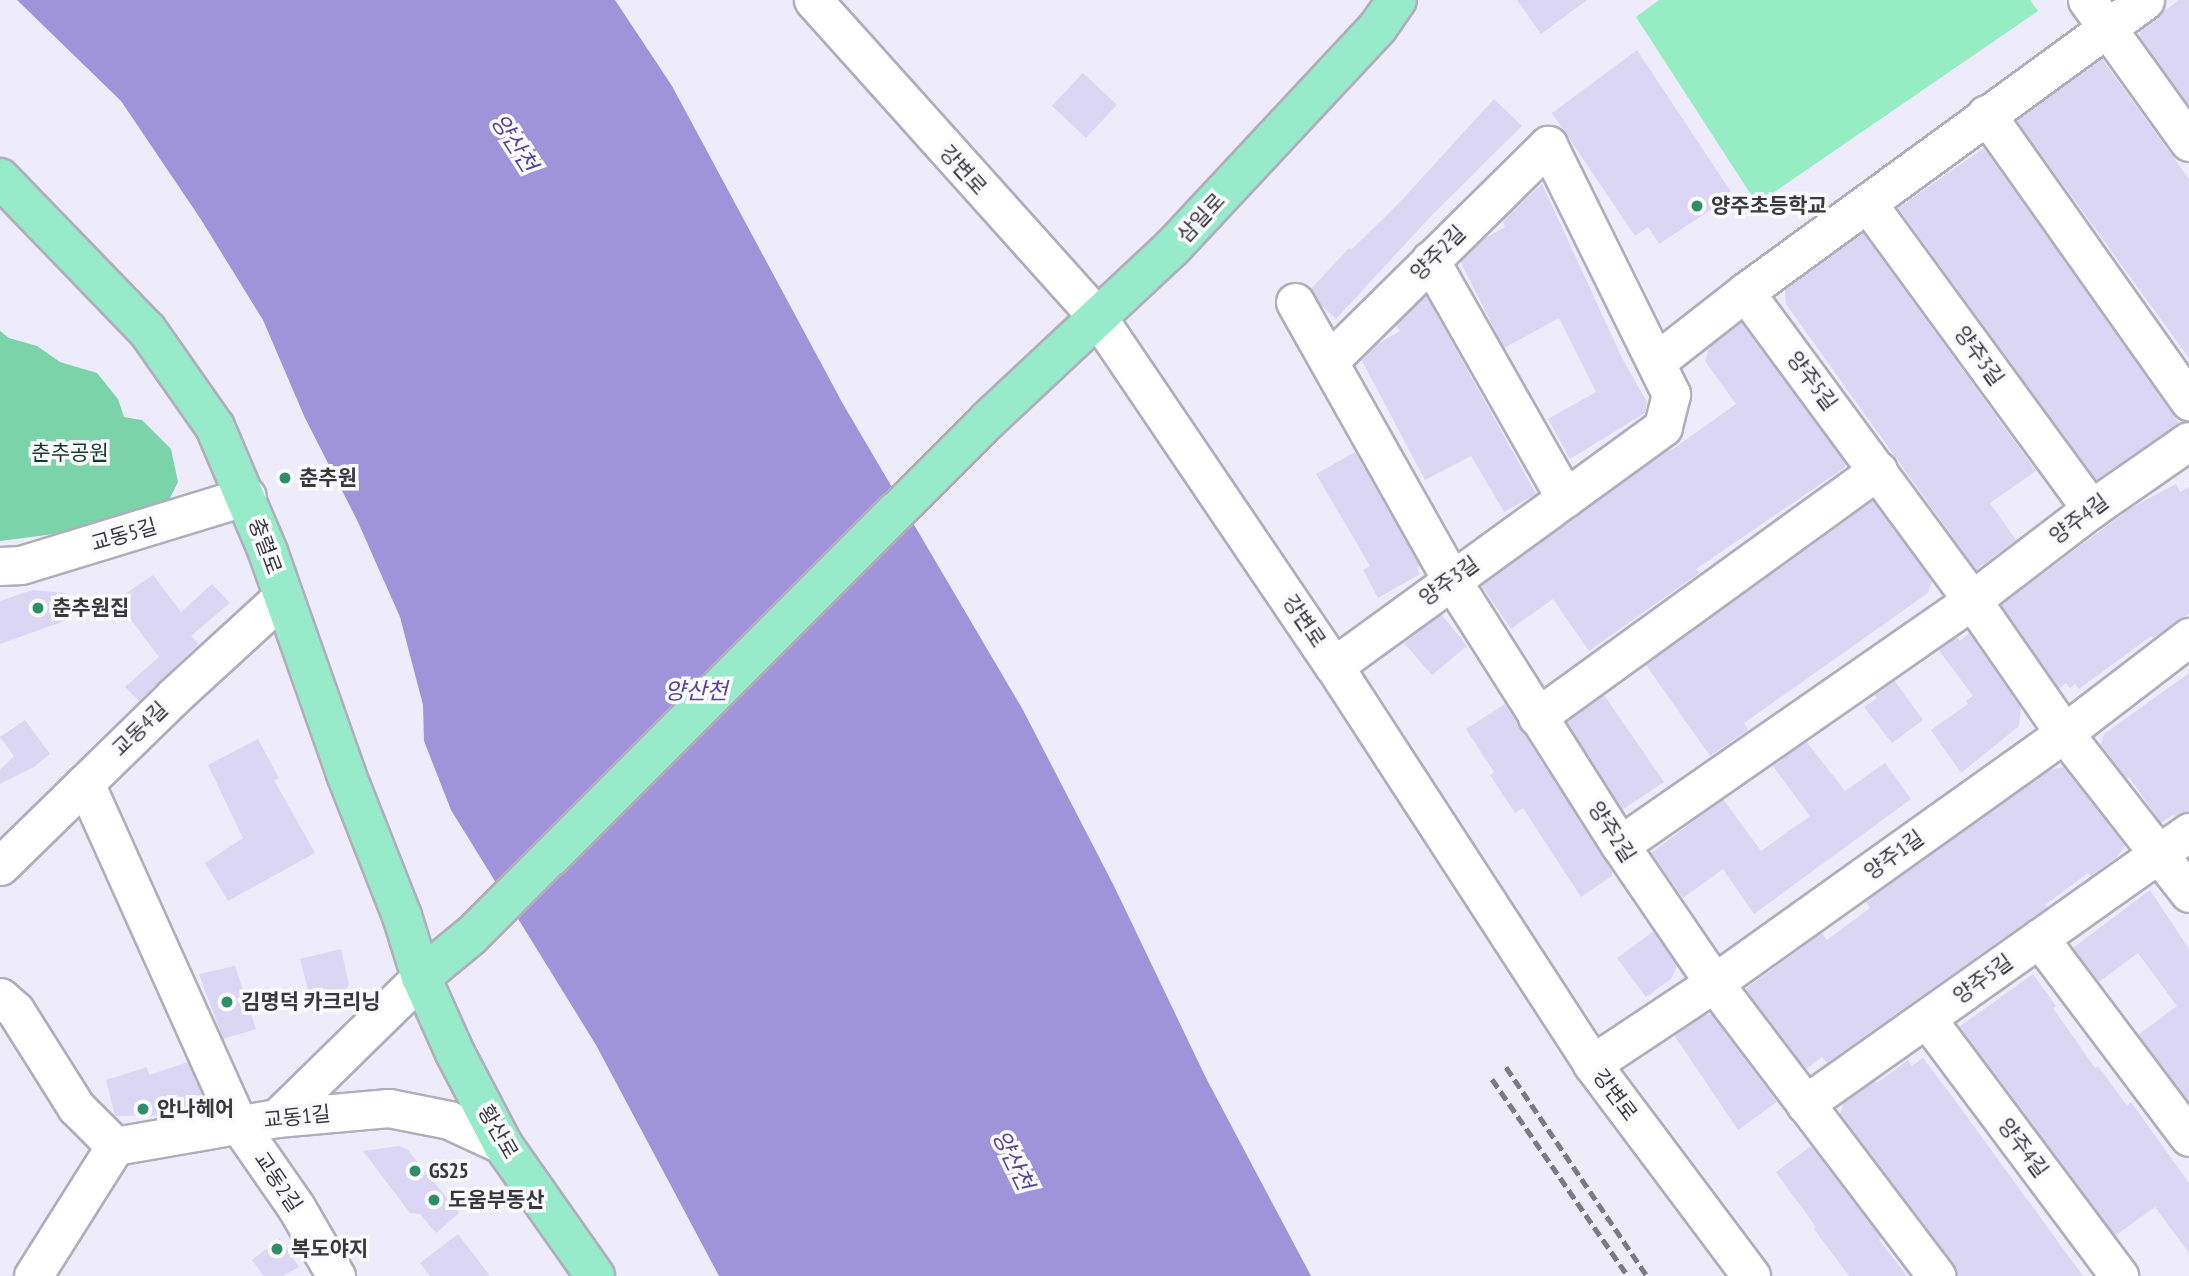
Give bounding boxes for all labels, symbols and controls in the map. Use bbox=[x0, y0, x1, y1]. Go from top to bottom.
water label: 양산천 bbox=[485, 109, 543, 177]
street label: 강변로 bbox=[934, 140, 992, 200]
street label: 삼일로 bbox=[1172, 188, 1230, 248]
place label: 양주초등학교 bbox=[1711, 193, 1827, 219]
marker: 양주초등학교 bbox=[1689, 198, 1705, 214]
street label: 양주2길 bbox=[1405, 220, 1471, 286]
street label: 양주3길 bbox=[1949, 321, 2009, 391]
street label: 양주5길 bbox=[1782, 346, 1842, 416]
park label: 춘추공원 bbox=[31, 440, 109, 466]
place label: 춘추원 bbox=[299, 465, 357, 491]
marker: 춘추원 bbox=[277, 470, 293, 486]
street label: 양주4길 bbox=[2044, 489, 2114, 549]
street label: 교동5길 bbox=[88, 514, 160, 556]
street label: 충렬로 bbox=[243, 514, 287, 578]
street label: 양주3길 bbox=[1414, 551, 1484, 611]
street label: 강변로 bbox=[1277, 590, 1331, 652]
place label: 춘추원집 bbox=[52, 595, 129, 621]
marker: 춘추원집 bbox=[30, 600, 46, 616]
water label: 양산천 bbox=[664, 677, 728, 705]
street label: 교동4길 bbox=[107, 697, 173, 761]
street label: 양주2길 bbox=[1583, 797, 1641, 867]
street label: 양주1길 bbox=[1859, 825, 1929, 885]
street label: 양주5길 bbox=[1948, 949, 2018, 1009]
place label: 김명덕 카크리닝 bbox=[241, 989, 381, 1015]
marker: 김명덕 카크리닝 bbox=[219, 994, 235, 1010]
street label: 강변로 bbox=[1587, 1064, 1643, 1126]
place label: 안나헤어 bbox=[157, 1096, 234, 1122]
marker: 안나헤어 bbox=[135, 1101, 151, 1117]
street label: 교동1길 bbox=[262, 1101, 332, 1133]
street label: 황산로 bbox=[473, 1101, 523, 1163]
street label: 양주4길 bbox=[1993, 1113, 2053, 1183]
water label: 양산천 bbox=[987, 1125, 1039, 1195]
street label: 교동2길 bbox=[249, 1147, 307, 1217]
place label: GS25 bbox=[429, 1158, 469, 1184]
marker: GS25 bbox=[407, 1163, 423, 1179]
place label: 도움부동산 bbox=[448, 1187, 545, 1213]
marker: 도움부동산 bbox=[426, 1192, 442, 1208]
place label: 복도야지 bbox=[291, 1236, 368, 1262]
marker: 복도야지 bbox=[269, 1241, 285, 1257]

